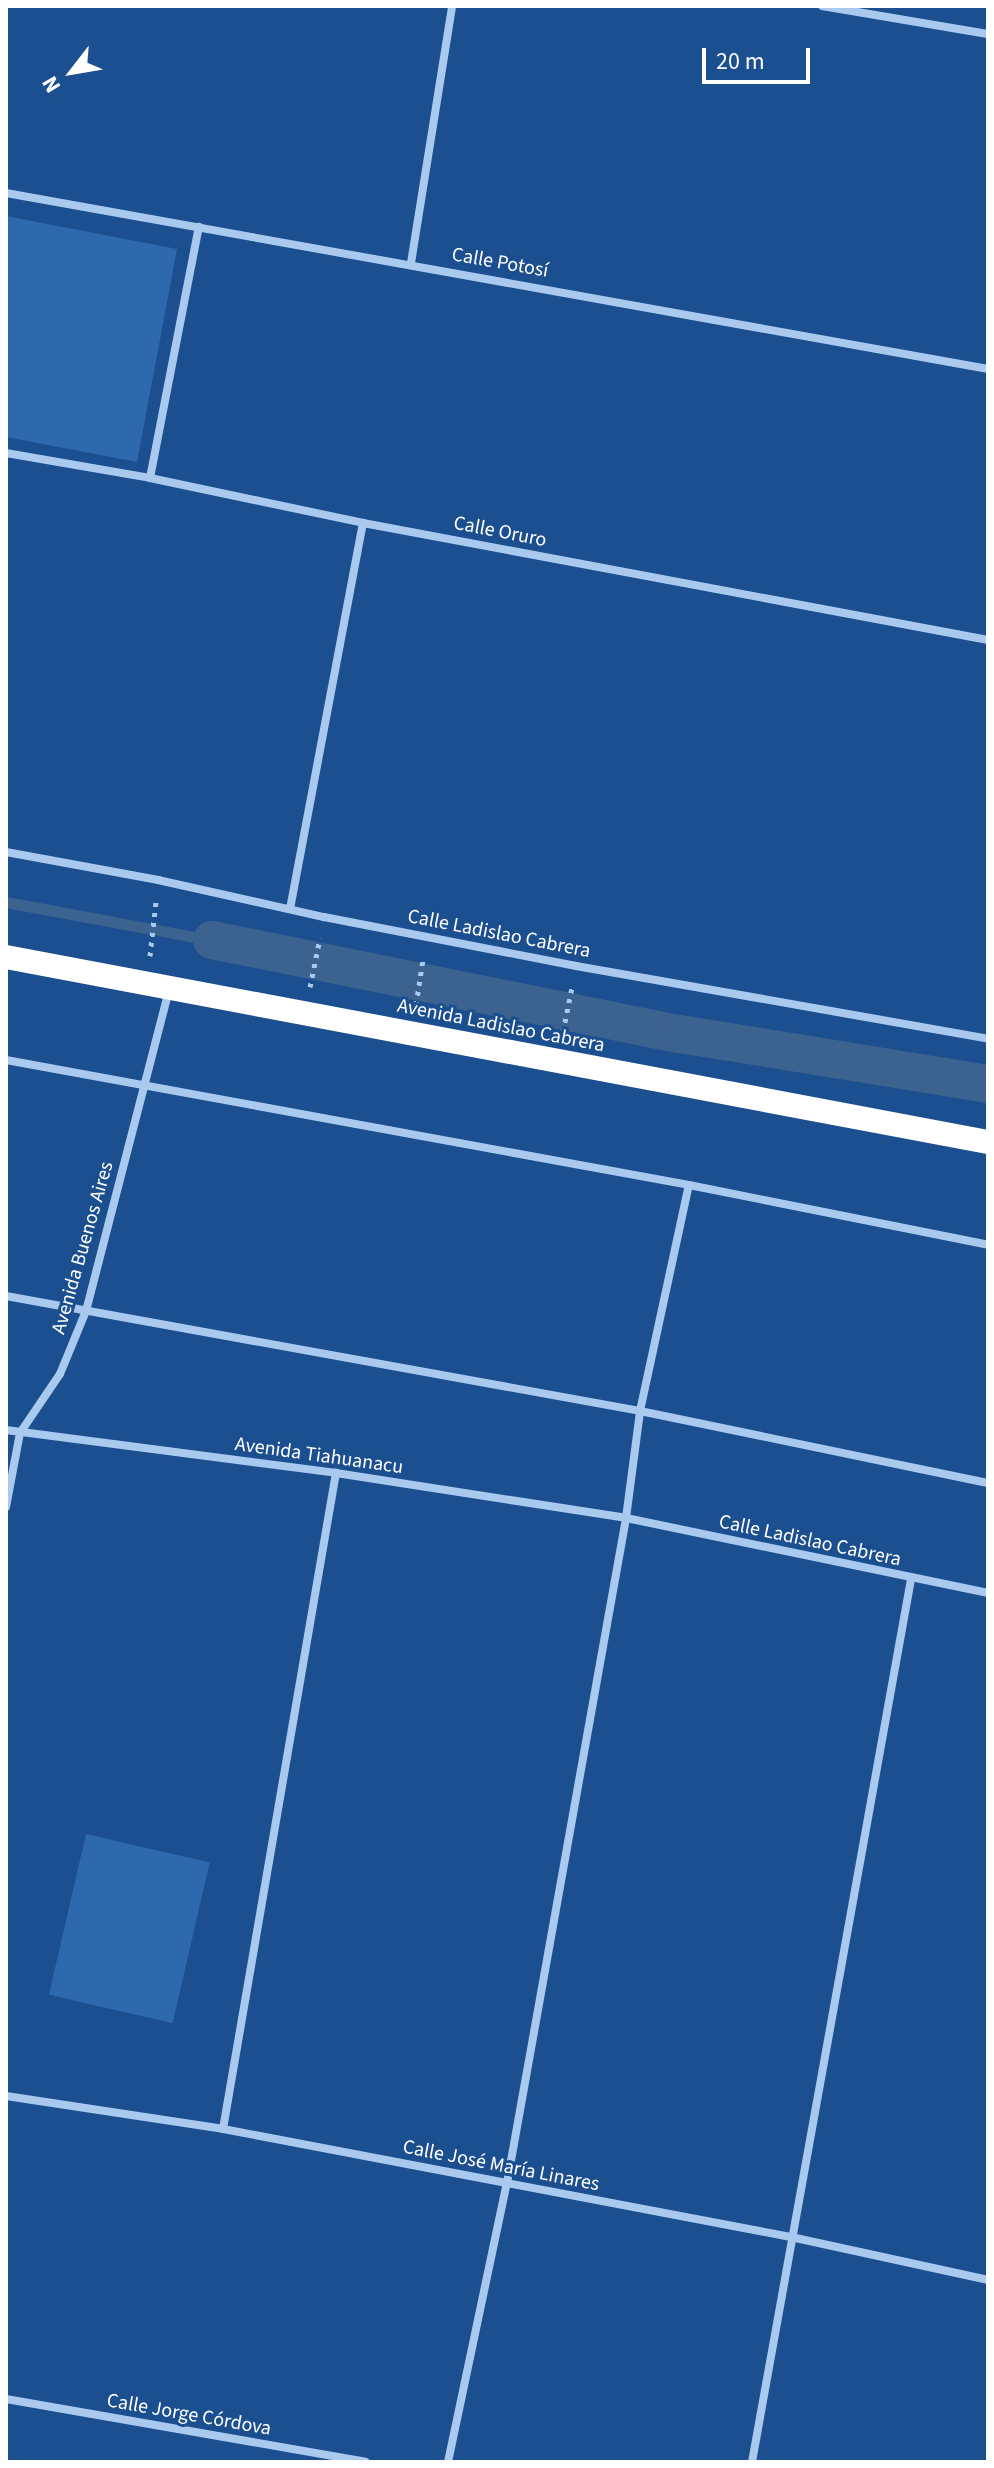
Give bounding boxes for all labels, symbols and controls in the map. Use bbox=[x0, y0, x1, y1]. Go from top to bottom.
north arrow bbox=[32, 32, 112, 112]
scale bar bbox=[706, 32, 814, 82]
text: 20 m bbox=[716, 44, 765, 79]
text: N bbox=[34, 70, 69, 99]
street label: Calle Potosí bbox=[450, 243, 550, 283]
street label: Calle Oruro bbox=[451, 511, 549, 553]
street label: Calle Ladislao Cabrera bbox=[406, 905, 592, 963]
street label: Avenida Ladislao Cabrera bbox=[395, 994, 607, 1058]
street label: Avenida Buenos Aires bbox=[47, 1159, 119, 1337]
street label: Avenida Tiahuanacu bbox=[233, 1432, 405, 1480]
street label: Calle Ladislao Cabrera bbox=[717, 1510, 903, 1572]
street label: Calle José María Linares bbox=[401, 2135, 601, 2197]
street label: Calle Jorge Córdova bbox=[105, 2389, 273, 2441]

